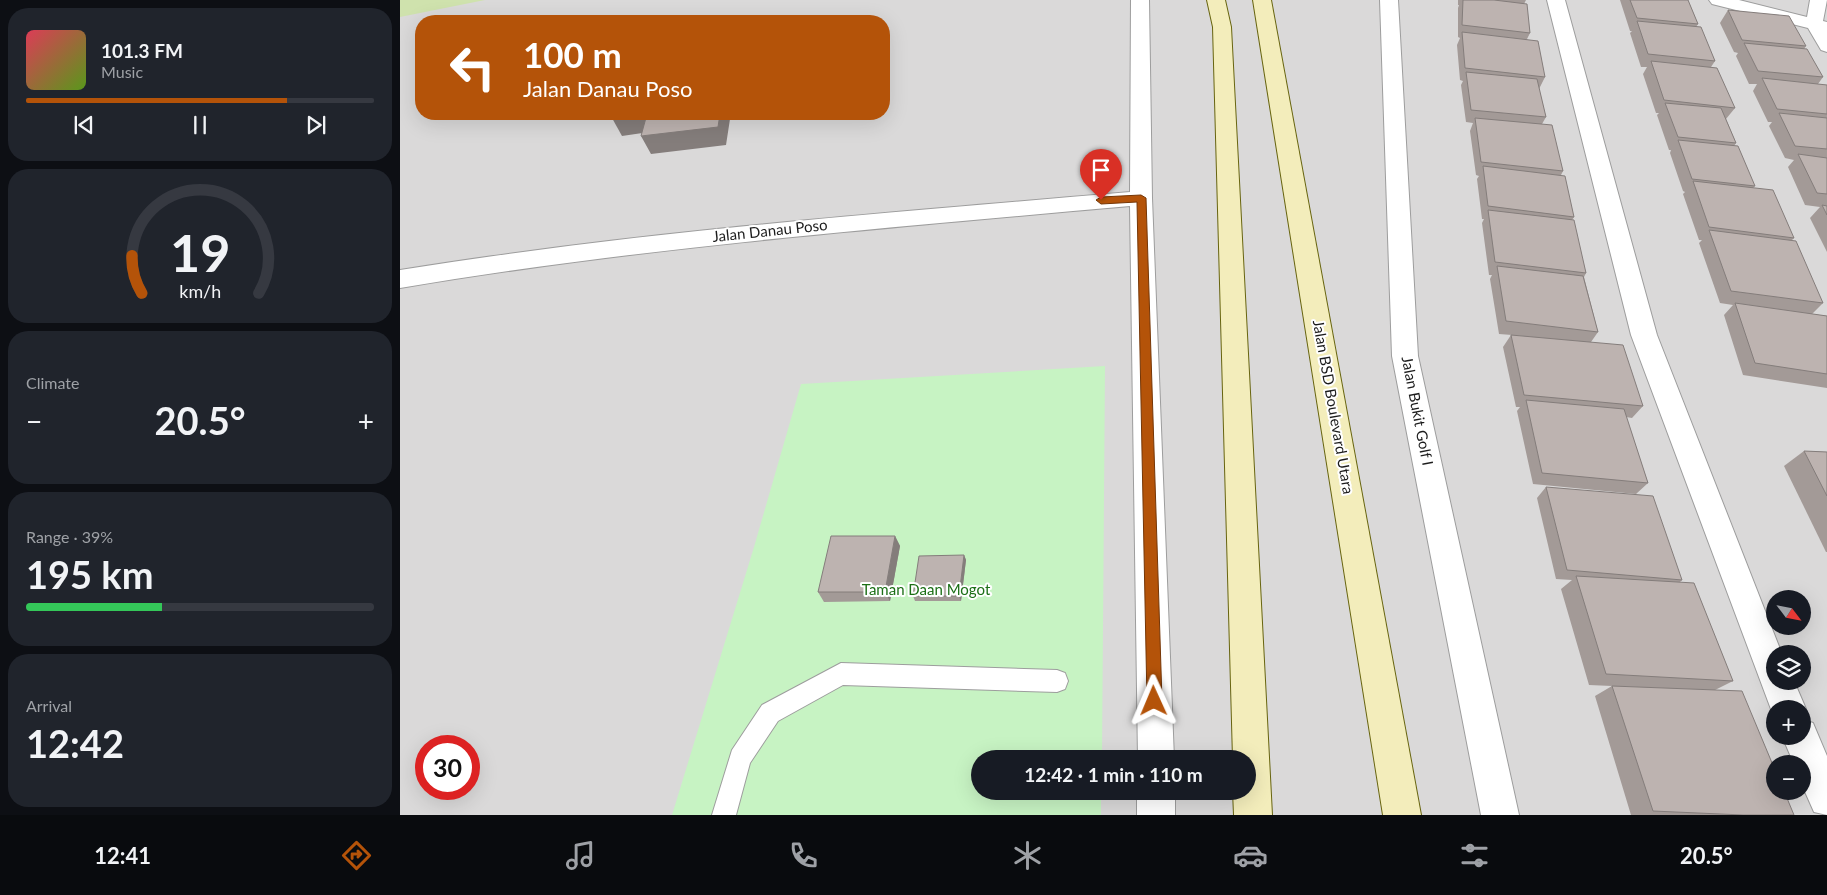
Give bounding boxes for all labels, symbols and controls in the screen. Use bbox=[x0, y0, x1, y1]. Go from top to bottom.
text: 100 m bbox=[523, 33, 622, 75]
icon: left bbox=[440, 35, 505, 100]
text: 101.3 FM bbox=[101, 39, 183, 62]
text: Music bbox=[101, 62, 143, 81]
text: Jalan Danau Poso bbox=[523, 75, 692, 102]
icon: previous bbox=[70, 111, 98, 139]
icon: pause bbox=[186, 111, 214, 139]
icon: next bbox=[302, 111, 330, 139]
pin bbox=[1080, 149, 1122, 200]
icon: arrive bbox=[1087, 156, 1115, 184]
street label: Jalan Danau Poso bbox=[712, 215, 828, 245]
text: 19 bbox=[170, 221, 230, 283]
text: km/h bbox=[179, 280, 221, 302]
street label: Jalan BSD Boulevard Utara bbox=[1310, 318, 1358, 495]
street label: Jalan Bukit Golf I bbox=[1399, 355, 1437, 467]
text: Climate bbox=[26, 373, 79, 392]
text: 20.5° bbox=[155, 397, 245, 443]
text: − bbox=[26, 404, 42, 438]
text: + bbox=[358, 404, 374, 438]
text: Range · 39% bbox=[26, 527, 113, 546]
text: 195 km bbox=[26, 551, 154, 597]
park label: Taman Daan Mogot bbox=[862, 580, 991, 598]
north arrow bbox=[1766, 590, 1811, 635]
map controls bbox=[1766, 590, 1811, 800]
button: layers bbox=[1766, 645, 1811, 690]
position arrow bbox=[1127, 674, 1179, 726]
text: Arrival bbox=[26, 696, 72, 715]
button: + bbox=[1766, 700, 1811, 745]
text: 12:42 bbox=[26, 720, 124, 766]
speed limit sign: 30 bbox=[415, 735, 480, 800]
button: − bbox=[1766, 755, 1811, 800]
text: 12:42 · 1 min · 110 m bbox=[1024, 763, 1203, 786]
icon: directions bbox=[339, 838, 374, 873]
icon: music bbox=[563, 838, 598, 873]
icon: phone bbox=[786, 838, 821, 873]
icon: climate bbox=[1010, 838, 1045, 873]
icon: car bbox=[1233, 838, 1268, 873]
icon: filters bbox=[1457, 838, 1492, 873]
text: 12:41 bbox=[94, 842, 151, 869]
text: 20.5° bbox=[1680, 842, 1733, 869]

